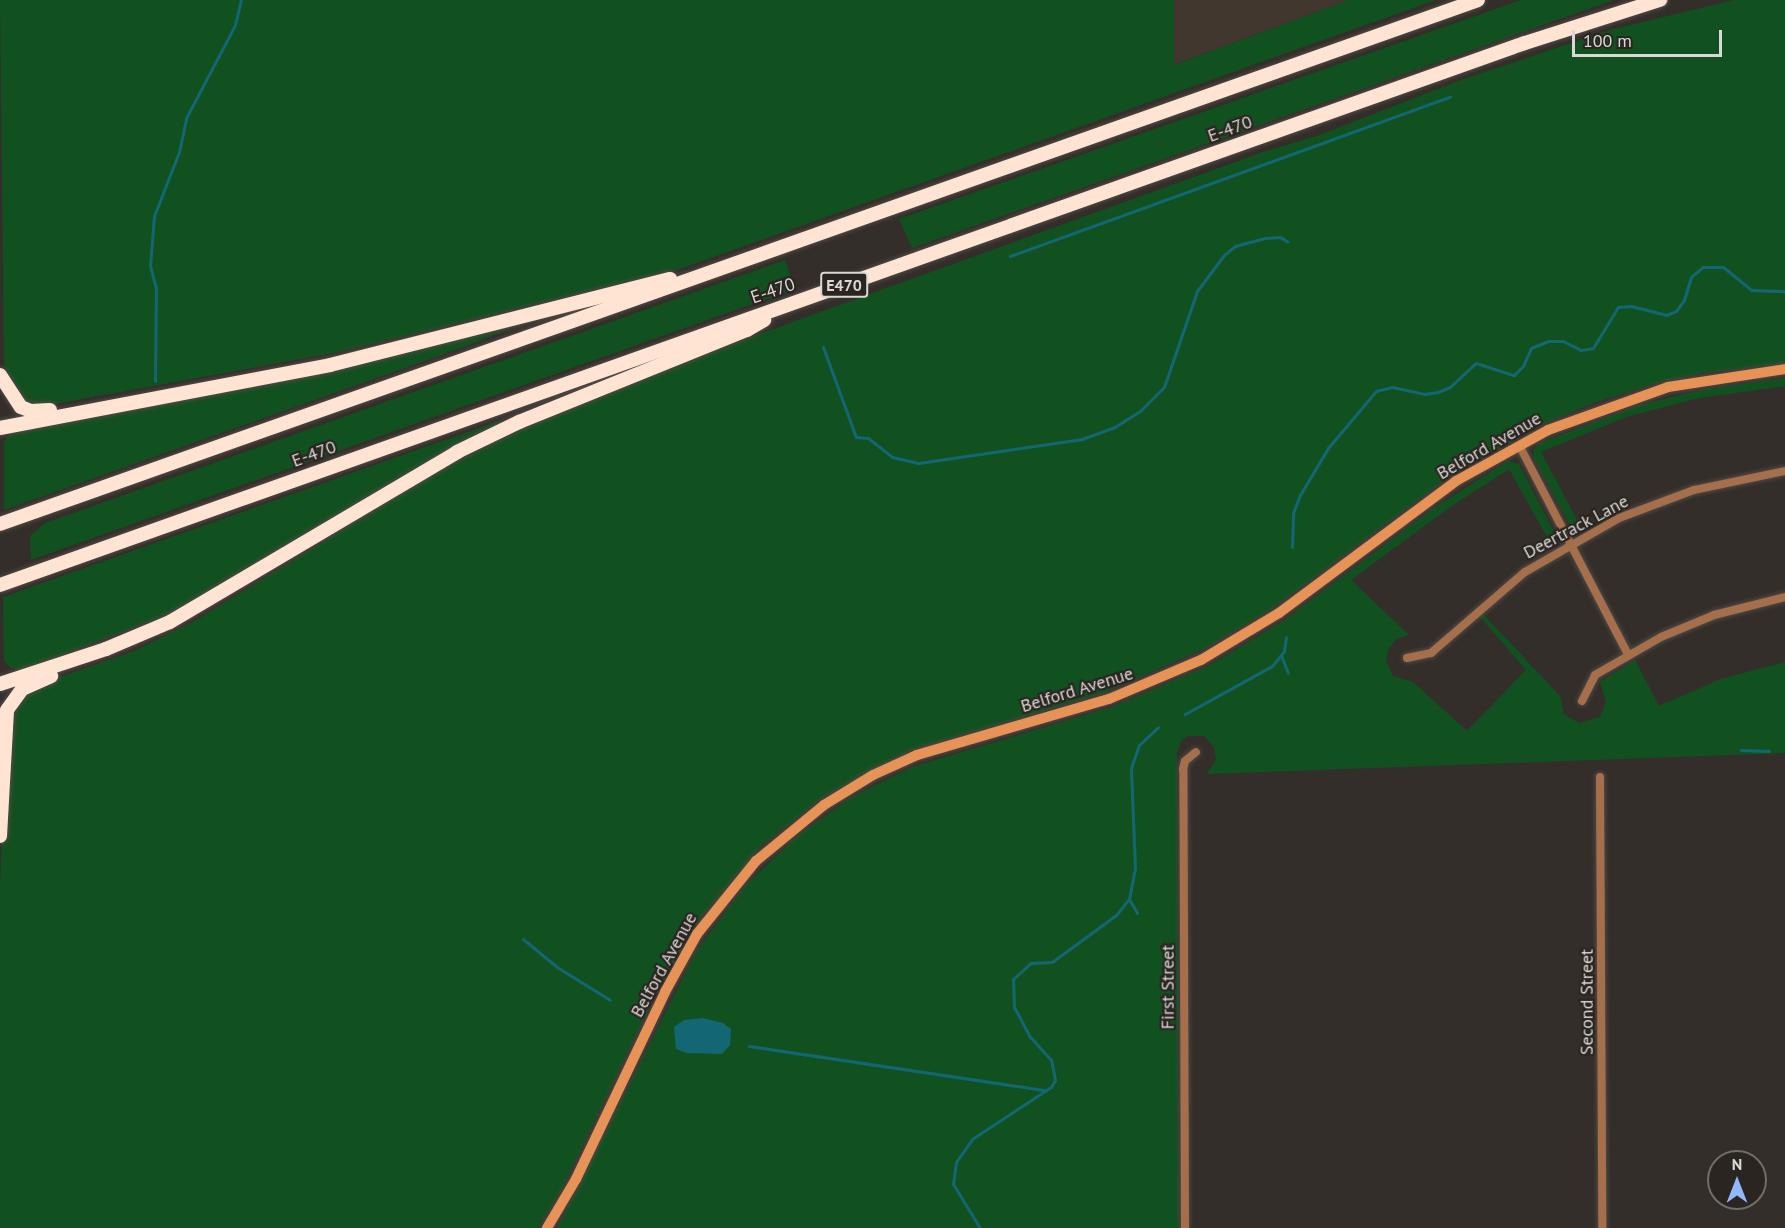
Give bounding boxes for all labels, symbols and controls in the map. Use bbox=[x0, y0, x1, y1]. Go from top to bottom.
scale bar bbox=[1575, 18, 1725, 56]
text: 100 m bbox=[1583, 29, 1632, 52]
street label: E-470 bbox=[1205, 111, 1255, 147]
road number: E470 bbox=[820, 272, 868, 298]
street label: E-470 bbox=[748, 273, 798, 309]
street label: Belford Avenue bbox=[1433, 407, 1545, 485]
street label: E-470 bbox=[289, 436, 339, 472]
street label: Deertrack Lane bbox=[1520, 490, 1632, 564]
street label: Belford Avenue bbox=[1018, 663, 1136, 717]
street label: Belford Avenue bbox=[626, 909, 702, 1021]
street label: First Street bbox=[1157, 945, 1179, 1029]
street label: Second Street bbox=[1576, 949, 1598, 1055]
north arrow bbox=[1707, 1150, 1767, 1210]
text: N bbox=[1732, 1154, 1742, 1174]

